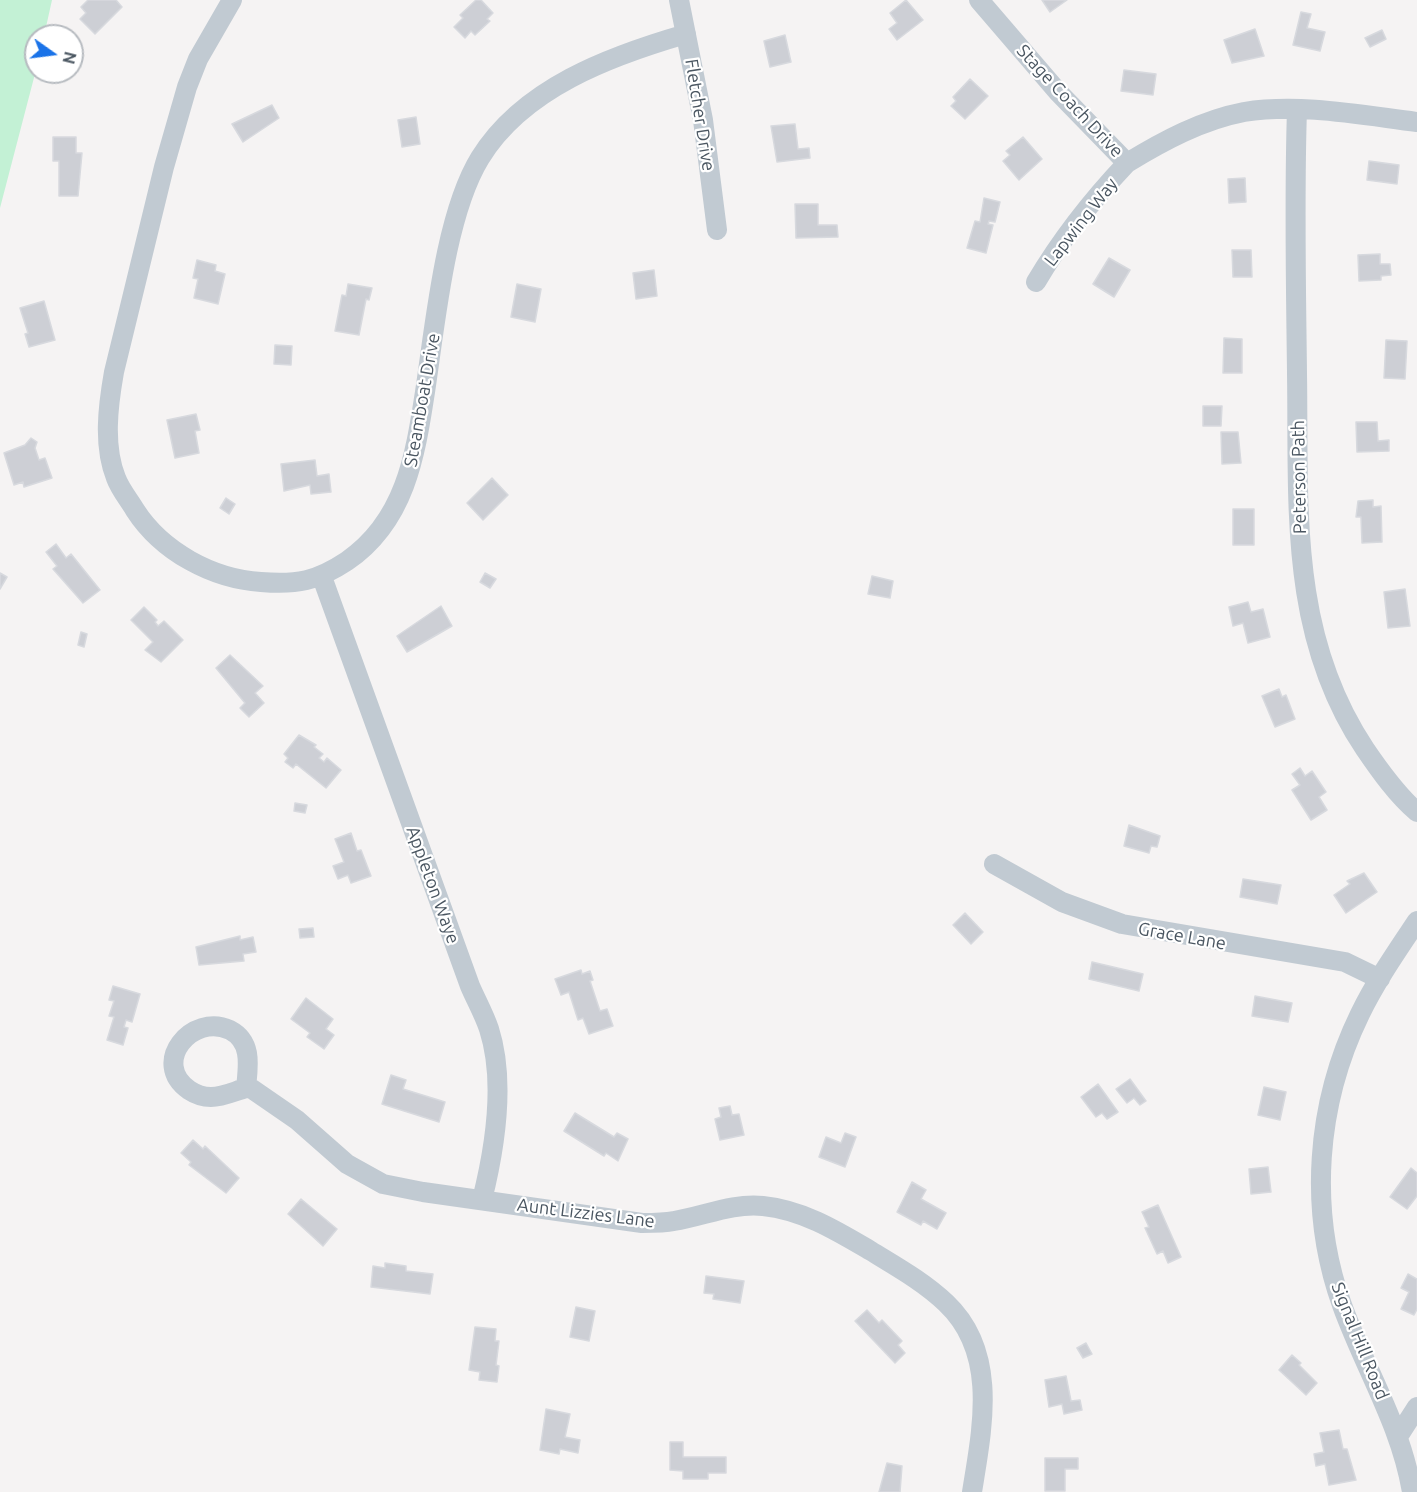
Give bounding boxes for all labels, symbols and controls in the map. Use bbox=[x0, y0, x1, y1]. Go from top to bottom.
north arrow bbox=[24, 24, 84, 84]
street label: Stage Coach Drive bbox=[1012, 40, 1128, 162]
text: N bbox=[59, 50, 80, 66]
street label: Fletcher Drive bbox=[680, 57, 720, 173]
street label: Lapwing Way bbox=[1040, 173, 1122, 271]
street label: Steamboat Drive bbox=[400, 332, 444, 468]
street label: Peterson Path bbox=[1287, 420, 1311, 534]
street label: Appleton Waye bbox=[402, 823, 464, 947]
street label: Grace Lane bbox=[1136, 918, 1228, 954]
street label: Aunt Lizzies Lane bbox=[516, 1194, 656, 1232]
street label: Signal Hill Road bbox=[1327, 1279, 1393, 1403]

